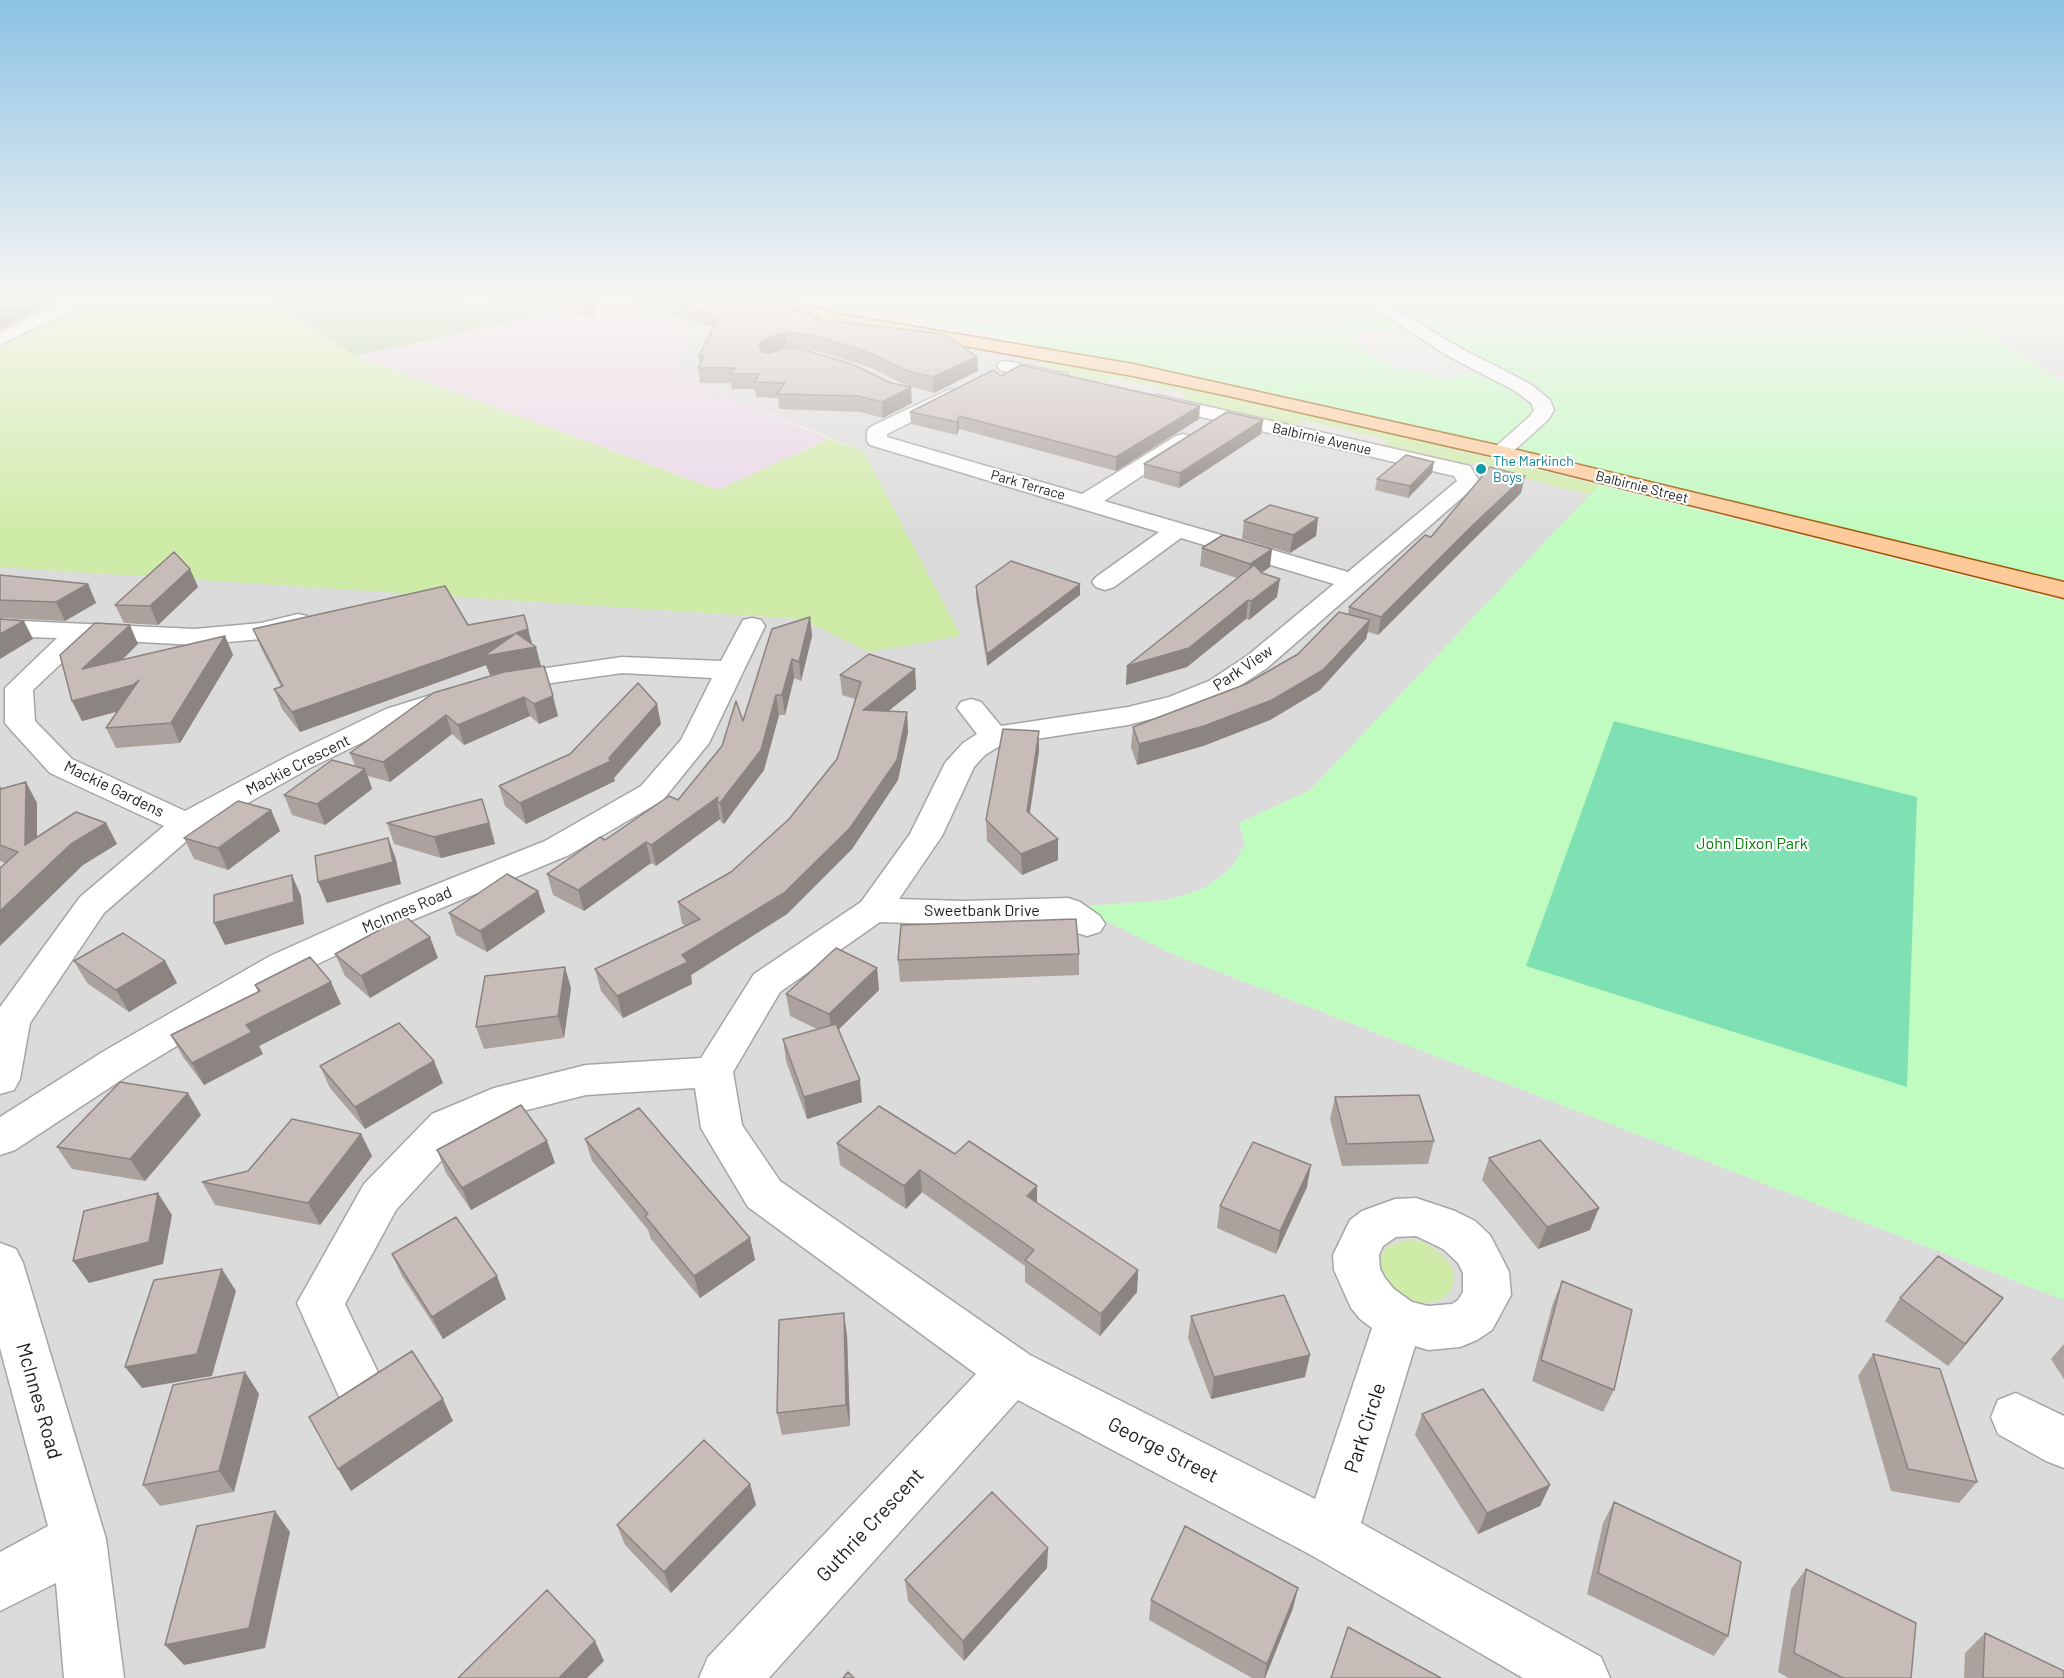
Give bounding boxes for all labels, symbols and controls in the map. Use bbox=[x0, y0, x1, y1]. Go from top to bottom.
street label: Balbirnie Avenue bbox=[1271, 419, 1373, 459]
place label: The Markinch Boys bbox=[1493, 453, 1574, 485]
marker: The Markinch Boys bbox=[1474, 462, 1488, 476]
street label: Park Terrace bbox=[989, 466, 1067, 504]
street label: Balbirnie Street bbox=[1594, 467, 1690, 507]
street label: Park View bbox=[1209, 641, 1277, 695]
street label: Mackie Crescent bbox=[243, 730, 353, 800]
street label: Mackie Gardens bbox=[61, 756, 167, 822]
park label: John Dixon Park bbox=[1696, 834, 1808, 854]
street label: McInnes Road bbox=[359, 882, 455, 938]
street label: Sweetbank Drive bbox=[924, 901, 1040, 921]
street label: McInnes Road bbox=[11, 1340, 67, 1462]
street label: Park Circle bbox=[1339, 1380, 1391, 1476]
street label: George Street bbox=[1104, 1412, 1222, 1488]
street label: Guthrie Crescent bbox=[811, 1463, 929, 1587]

